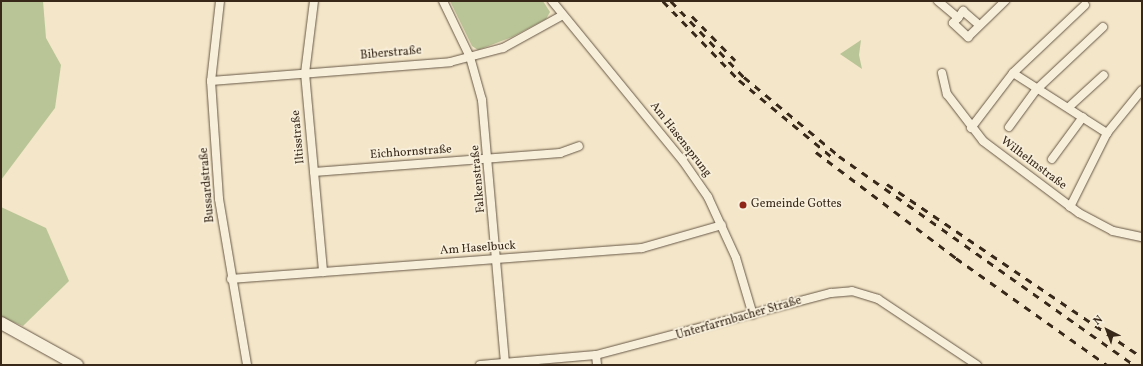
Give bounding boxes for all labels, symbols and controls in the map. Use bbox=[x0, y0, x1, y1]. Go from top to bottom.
street label: Biberstraße bbox=[360, 44, 422, 64]
street label: Am Hasensprung bbox=[646, 99, 714, 181]
street label: Iltisstraße bbox=[289, 109, 309, 165]
street label: Wilhelmstraße bbox=[997, 134, 1069, 194]
street label: Eichhornstraße bbox=[370, 143, 452, 163]
street label: Falkenstraße bbox=[469, 144, 489, 214]
street label: Bussardstraße bbox=[198, 147, 218, 223]
place label: Gemeinde Gottes bbox=[751, 198, 842, 212]
marker: Gemeinde Gottes bbox=[738, 200, 748, 210]
street label: Am Haselbuck bbox=[440, 239, 516, 259]
street label: Unterfarrnbacher Straße bbox=[675, 294, 803, 344]
north arrow bbox=[1087, 310, 1127, 350]
text: N bbox=[1091, 312, 1107, 329]

